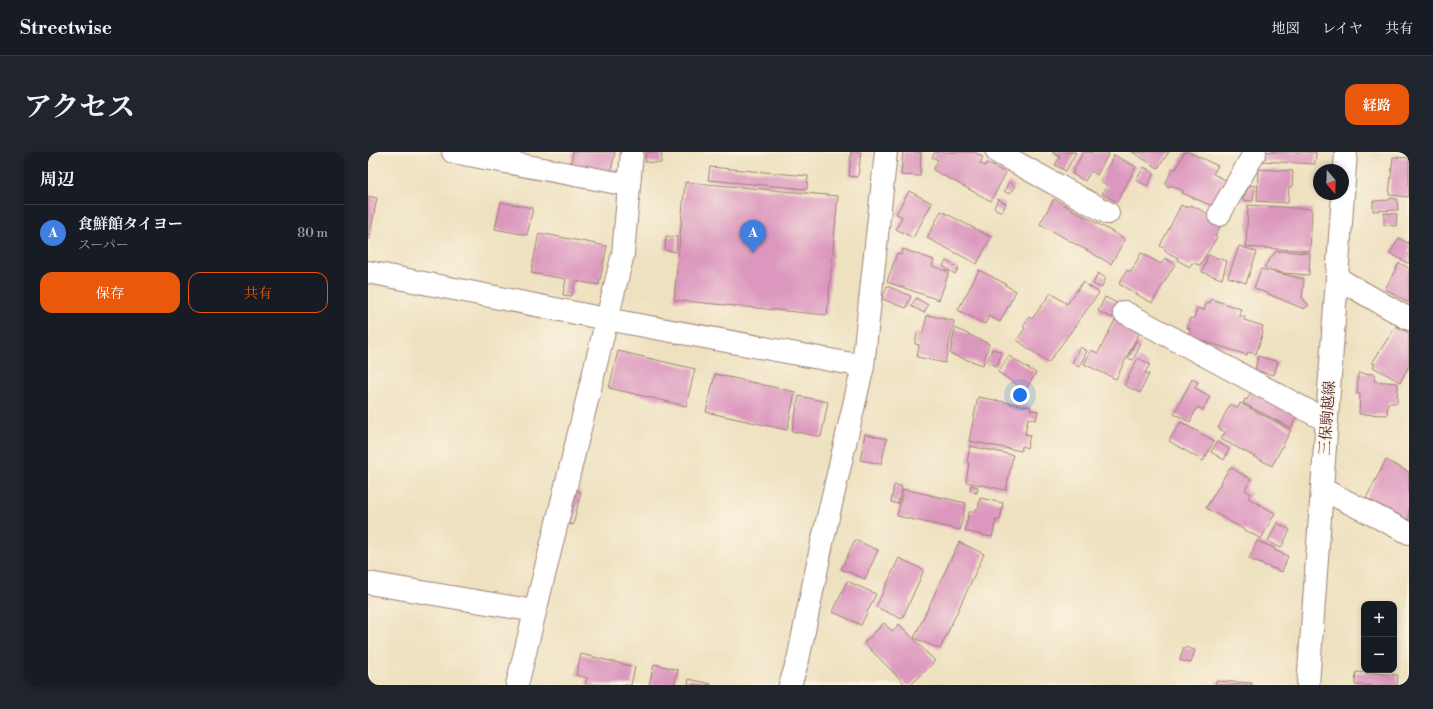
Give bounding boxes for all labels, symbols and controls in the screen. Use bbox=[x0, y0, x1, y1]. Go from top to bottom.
text: Streetwise bbox=[20, 16, 112, 40]
text: 地図 bbox=[1272, 20, 1300, 38]
text: レイヤ bbox=[1322, 20, 1363, 38]
text: 共有 bbox=[1385, 20, 1413, 38]
button: 経路 bbox=[1345, 84, 1409, 125]
text: アクセス bbox=[24, 90, 135, 125]
north arrow bbox=[1313, 164, 1349, 200]
text: 周辺 bbox=[40, 169, 74, 191]
text: 食鮮館タイヨー bbox=[78, 215, 183, 234]
pin: A bbox=[740, 220, 766, 253]
text: A bbox=[48, 225, 58, 241]
text: 80 m bbox=[297, 225, 328, 241]
text: スーパー bbox=[78, 237, 129, 253]
button: 保存 bbox=[40, 272, 180, 313]
button: 共有 bbox=[188, 272, 328, 313]
street label: 三保駒越線 bbox=[1315, 380, 1340, 456]
your location bbox=[1010, 385, 1030, 405]
map controls bbox=[1361, 601, 1397, 673]
button: + bbox=[1361, 601, 1397, 637]
button: − bbox=[1361, 637, 1397, 673]

